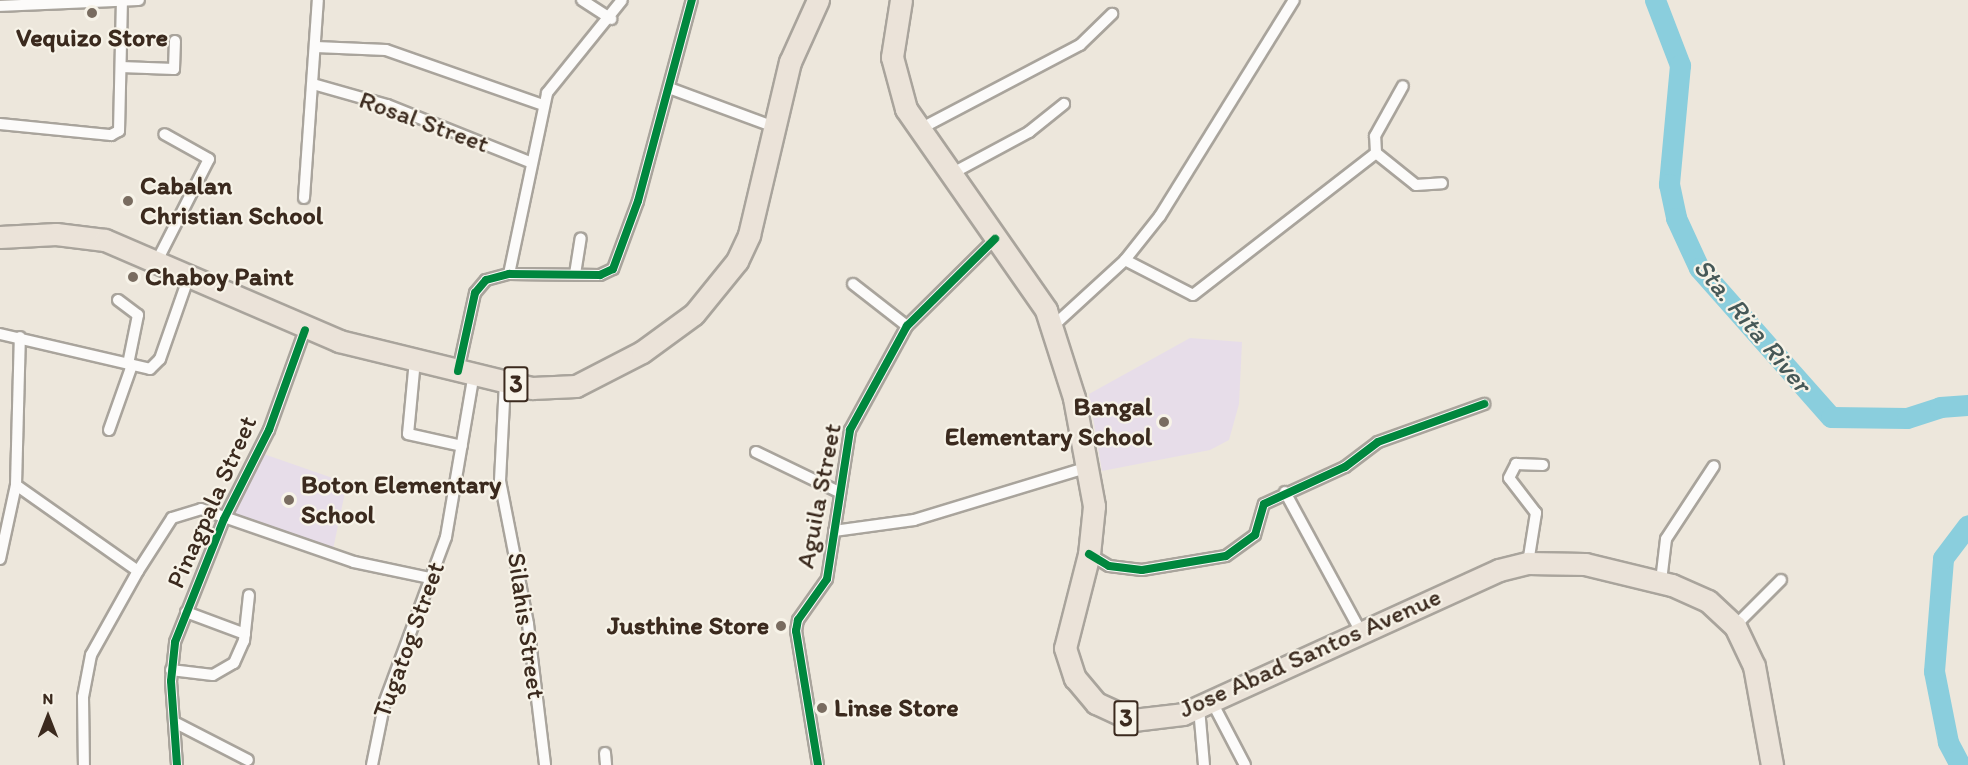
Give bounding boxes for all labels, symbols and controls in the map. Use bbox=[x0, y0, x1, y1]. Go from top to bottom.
marker: Vequizo Store bbox=[85, 6, 99, 20]
place label: Vequizo Store bbox=[16, 22, 168, 54]
street label: Rosal Street bbox=[355, 84, 493, 160]
place label: Cabalan Christian School bbox=[140, 170, 322, 231]
marker: Cabalan Christian School bbox=[121, 194, 135, 208]
water label: Sta. Rita River bbox=[1688, 252, 1818, 398]
place label: Chaboy Paint bbox=[145, 261, 293, 293]
marker: Chaboy Paint bbox=[126, 270, 140, 284]
road number: 3 bbox=[502, 363, 530, 405]
place label: Bangal Elementary School bbox=[945, 391, 1152, 452]
street label: Pinagpala Street bbox=[160, 411, 264, 593]
marker: Bangal Elementary School bbox=[1157, 415, 1171, 429]
street label: Aguila Street bbox=[790, 421, 848, 571]
place label: Boton Elementary School bbox=[301, 469, 501, 530]
marker: Boton Elementary School bbox=[282, 493, 296, 507]
street label: Silahis Street bbox=[500, 551, 552, 701]
street label: Tugatog Street bbox=[366, 558, 452, 722]
street label: Jose Abad Santos Avenue bbox=[1174, 581, 1446, 725]
place label: Justhine Store bbox=[607, 610, 769, 642]
marker: Justhine Store bbox=[774, 619, 788, 633]
north arrow bbox=[18, 687, 78, 747]
text: N bbox=[43, 689, 53, 708]
place label: Linse Store bbox=[834, 692, 958, 724]
road number: 3 bbox=[1112, 697, 1140, 739]
marker: Linse Store bbox=[815, 701, 829, 715]

